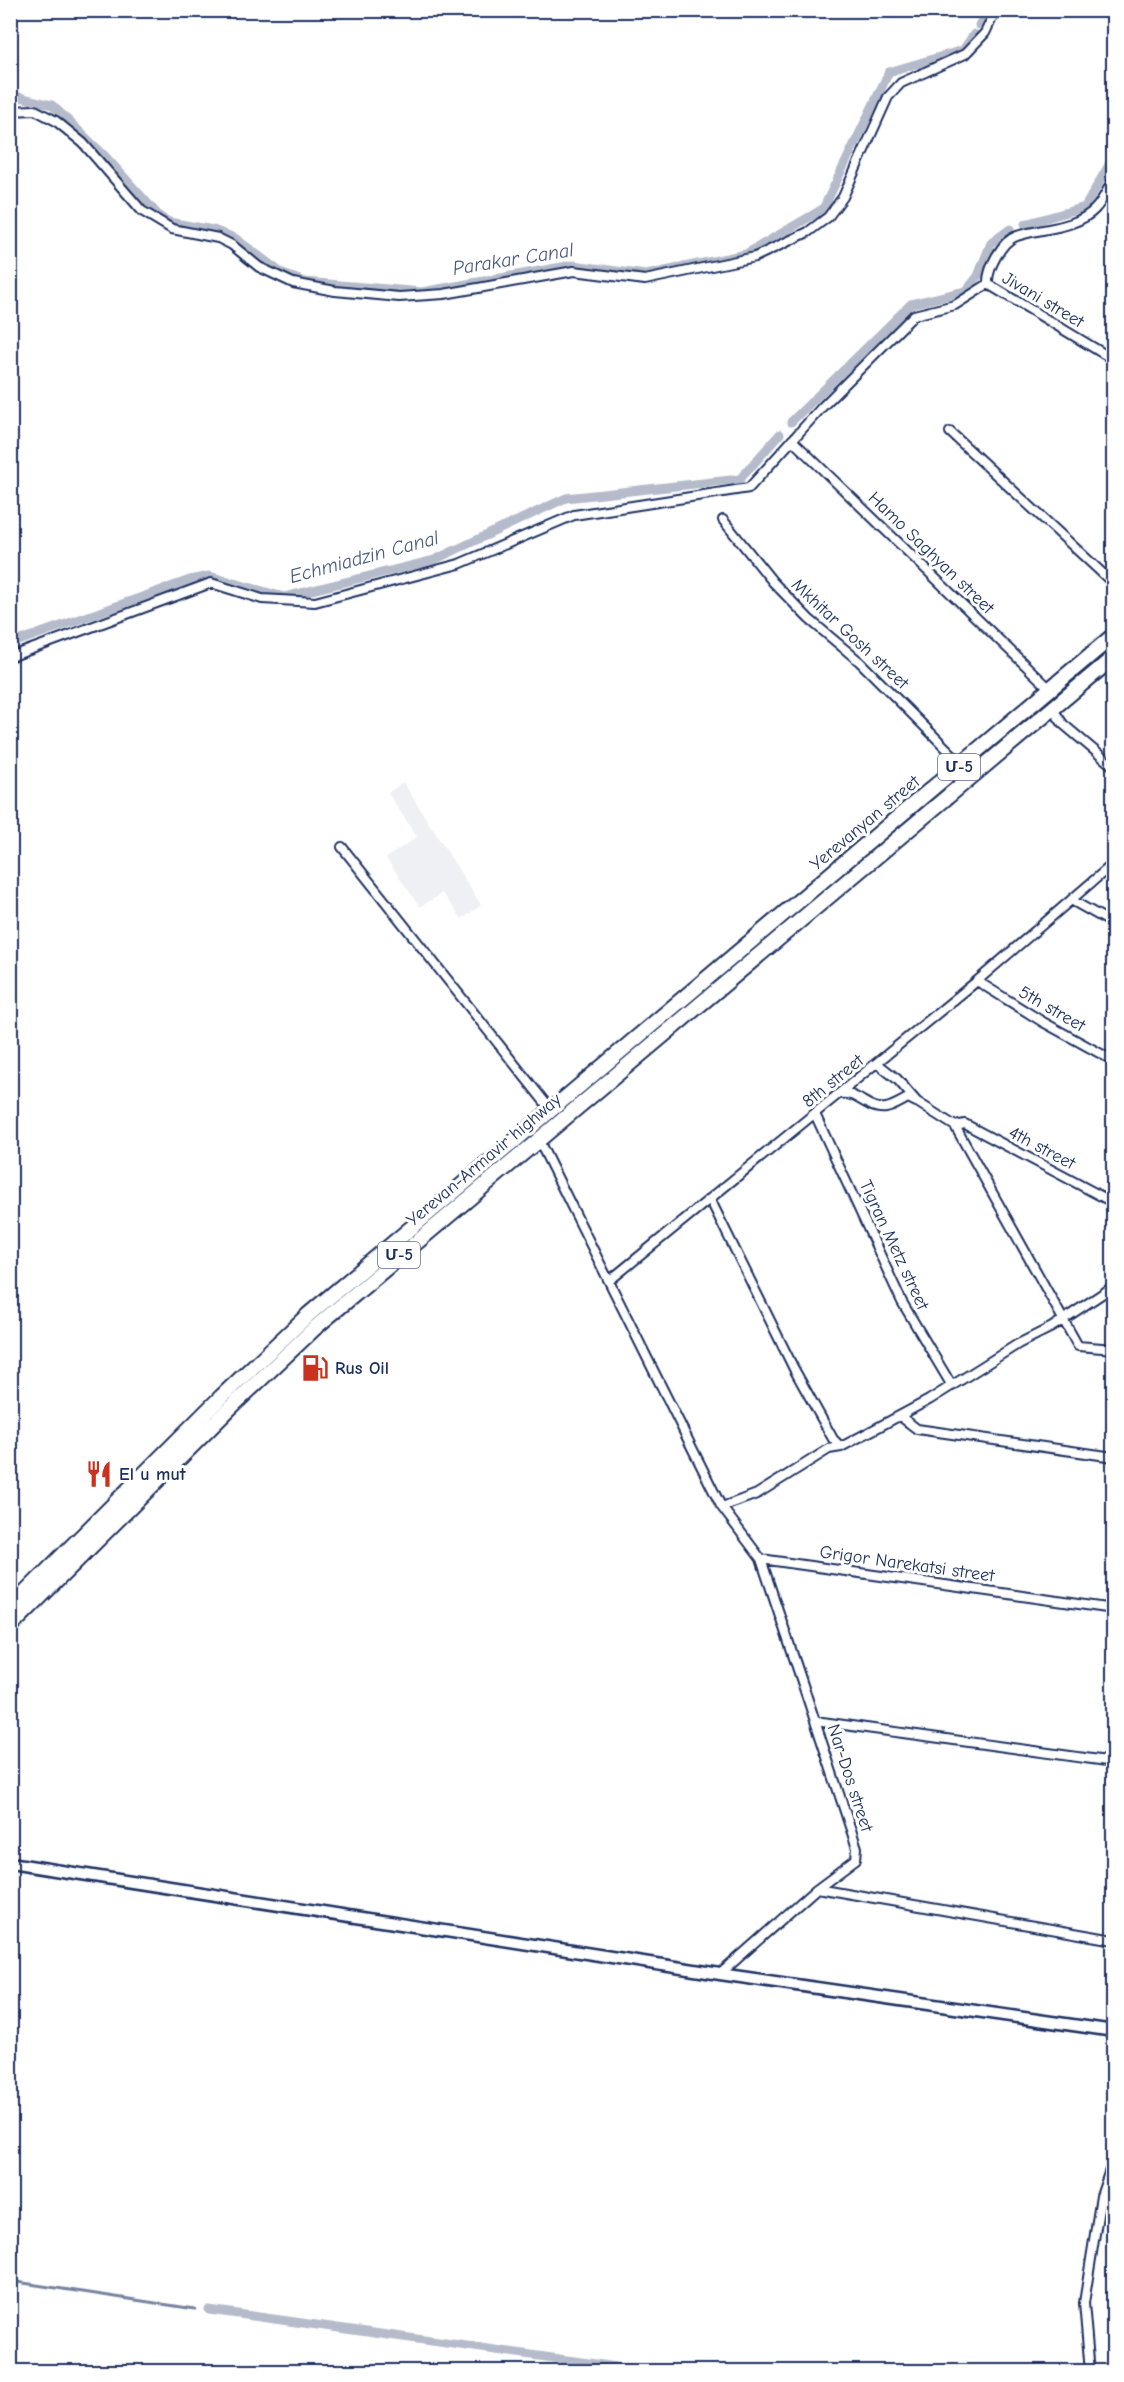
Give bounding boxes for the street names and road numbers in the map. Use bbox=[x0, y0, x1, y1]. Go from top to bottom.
street label: Jivani street bbox=[998, 267, 1088, 333]
street label: Hamo Saghyan street bbox=[864, 488, 999, 619]
street label: Mkhitar Gosh street bbox=[787, 574, 914, 694]
road number: Մ-5 bbox=[938, 754, 980, 780]
street label: Yerevanyan street bbox=[806, 771, 925, 875]
street label: 5th street bbox=[1015, 982, 1090, 1037]
street label: 8th street bbox=[798, 1049, 869, 1112]
street label: Yerevan-Armavir highway bbox=[402, 1089, 566, 1231]
street label: 4th street bbox=[1005, 1122, 1080, 1175]
street label: Tigran Metz street bbox=[855, 1177, 934, 1314]
road number: Մ-5 bbox=[378, 1242, 420, 1268]
street label: Grigor Narekatsi street bbox=[818, 1541, 997, 1587]
street label: Nar-Dos street bbox=[823, 1722, 877, 1835]

